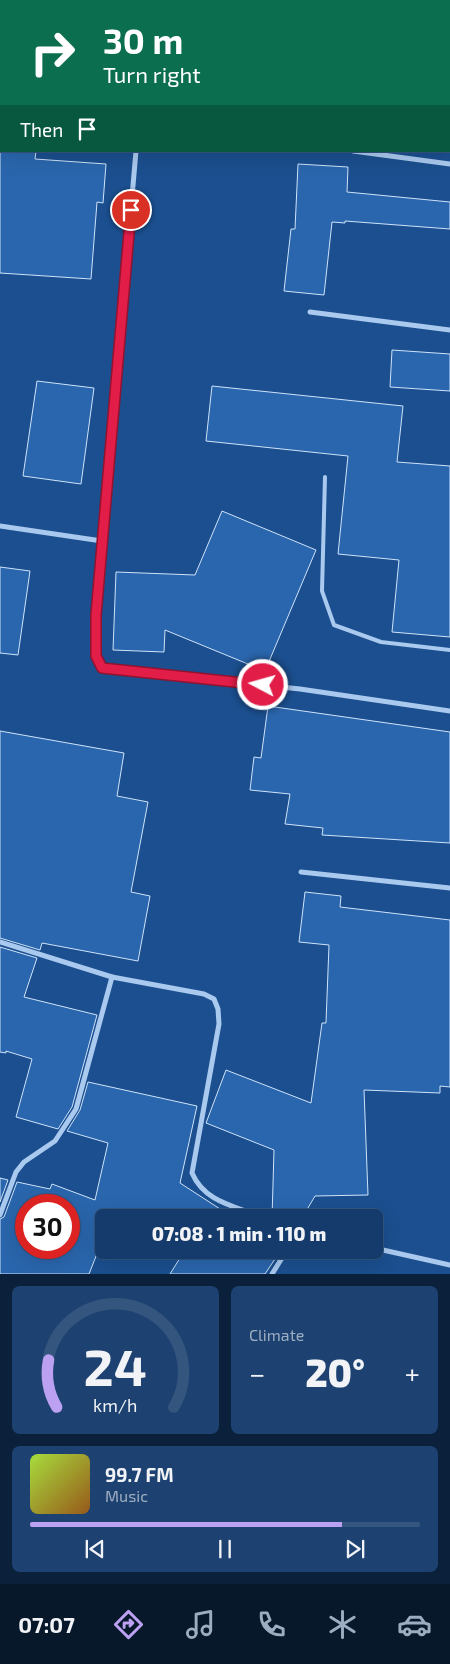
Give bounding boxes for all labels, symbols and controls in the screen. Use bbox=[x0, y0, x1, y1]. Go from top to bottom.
text: 30 m bbox=[103, 19, 183, 61]
icon: right bbox=[20, 20, 85, 85]
text: Turn right bbox=[103, 61, 201, 87]
icon: arrive bbox=[73, 115, 101, 143]
text: Then bbox=[20, 118, 63, 141]
pin bbox=[110, 189, 152, 231]
icon: arrive bbox=[117, 196, 145, 224]
position arrow bbox=[236, 658, 288, 710]
speed limit sign: 30 bbox=[15, 1194, 80, 1259]
text: 07:08 · 1 min · 110 m bbox=[152, 1222, 326, 1245]
text: Climate bbox=[249, 1325, 304, 1344]
text: 24 bbox=[84, 1334, 147, 1396]
text: 20° bbox=[305, 1349, 365, 1395]
text: − bbox=[249, 1356, 265, 1390]
text: + bbox=[405, 1356, 420, 1390]
text: km/h bbox=[93, 1394, 138, 1416]
text: 99.7 FM bbox=[105, 1463, 174, 1486]
text: Music bbox=[105, 1486, 148, 1505]
icon: previous bbox=[81, 1535, 109, 1563]
icon: pause bbox=[211, 1535, 239, 1563]
icon: next bbox=[341, 1535, 369, 1563]
icon: directions bbox=[111, 1607, 146, 1642]
icon: music bbox=[183, 1607, 218, 1642]
icon: phone bbox=[254, 1607, 289, 1642]
icon: climate bbox=[325, 1607, 360, 1642]
icon: car bbox=[397, 1607, 432, 1642]
text: 07:07 bbox=[18, 1611, 75, 1637]

